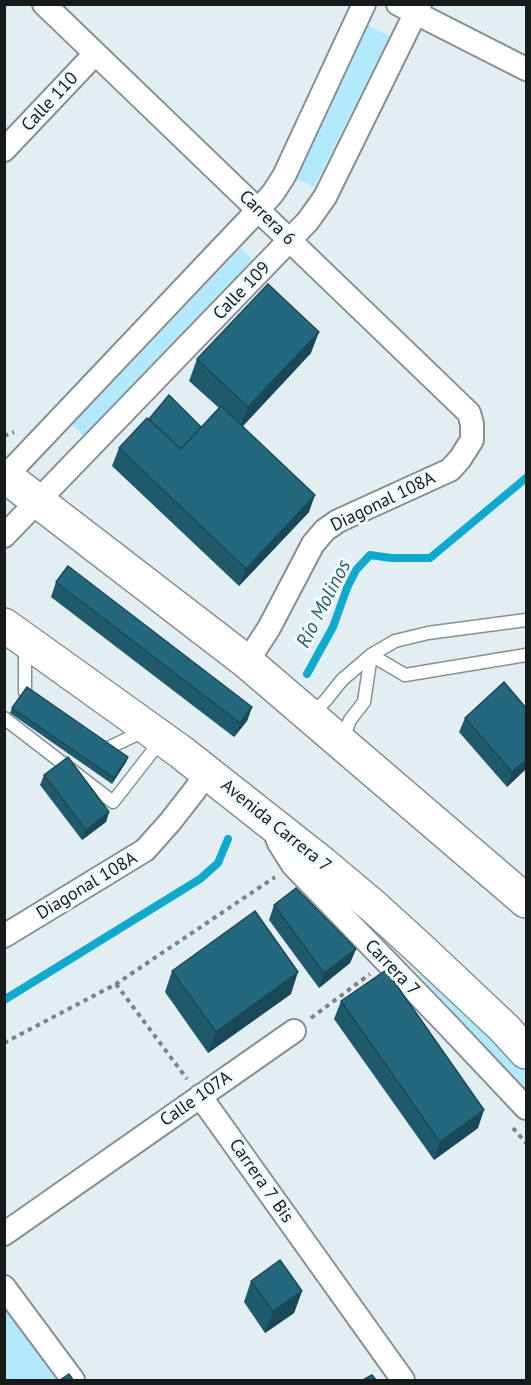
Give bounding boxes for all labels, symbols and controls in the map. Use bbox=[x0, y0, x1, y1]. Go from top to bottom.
street label: Calle 110 bbox=[17, 68, 83, 136]
street label: Carrera 6 bbox=[234, 186, 300, 250]
street label: Calle 109 bbox=[209, 257, 275, 325]
street label: Diagonal 108A bbox=[327, 467, 439, 537]
water label: Río Molinos bbox=[292, 556, 356, 652]
street label: Avenida Carrera 7 bbox=[217, 775, 335, 877]
street label: Diagonal 108A bbox=[33, 847, 141, 925]
street label: Carrera 7 bbox=[360, 935, 424, 1001]
street label: Calle 107A bbox=[156, 1067, 236, 1131]
street label: Carrera 7 Bis bbox=[224, 1135, 298, 1227]

